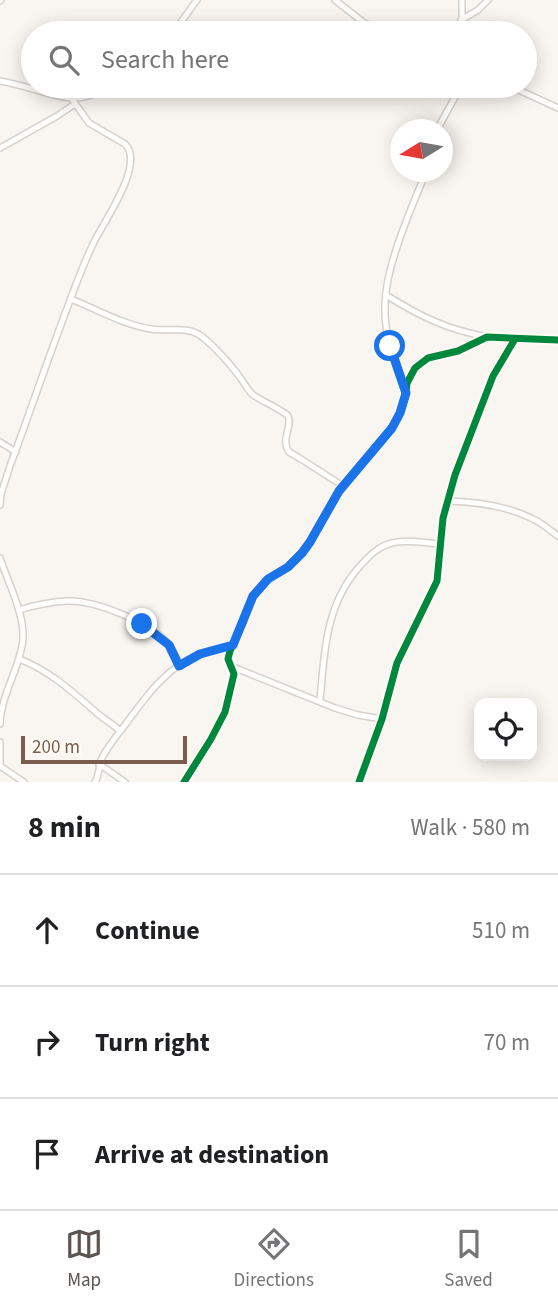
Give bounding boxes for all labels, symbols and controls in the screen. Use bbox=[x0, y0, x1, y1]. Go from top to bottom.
search box bbox=[21, 21, 537, 98]
icon: search bbox=[45, 41, 83, 79]
text: Search here bbox=[101, 41, 229, 78]
north arrow bbox=[390, 119, 453, 182]
route start bbox=[374, 330, 405, 361]
route end bbox=[126, 608, 157, 639]
map controls bbox=[474, 698, 537, 761]
button: locate bbox=[474, 698, 537, 761]
scale bar bbox=[21, 733, 187, 765]
text: 200 m bbox=[32, 734, 80, 761]
text: 8 min bbox=[28, 806, 101, 849]
text: Walk · 580 m bbox=[411, 811, 530, 844]
icon: ahead bbox=[28, 911, 66, 949]
text: Continue bbox=[95, 912, 200, 949]
text: 510 m bbox=[472, 914, 530, 947]
icon: right bbox=[28, 1023, 66, 1061]
text: Turn right bbox=[95, 1024, 210, 1061]
text: 70 m bbox=[483, 1026, 530, 1059]
icon: arrive bbox=[28, 1135, 66, 1173]
text: Arrive at destination bbox=[95, 1136, 329, 1173]
tab: Map bbox=[65, 1225, 103, 1294]
tab: Directions bbox=[234, 1225, 314, 1294]
tab: Saved bbox=[444, 1225, 493, 1294]

